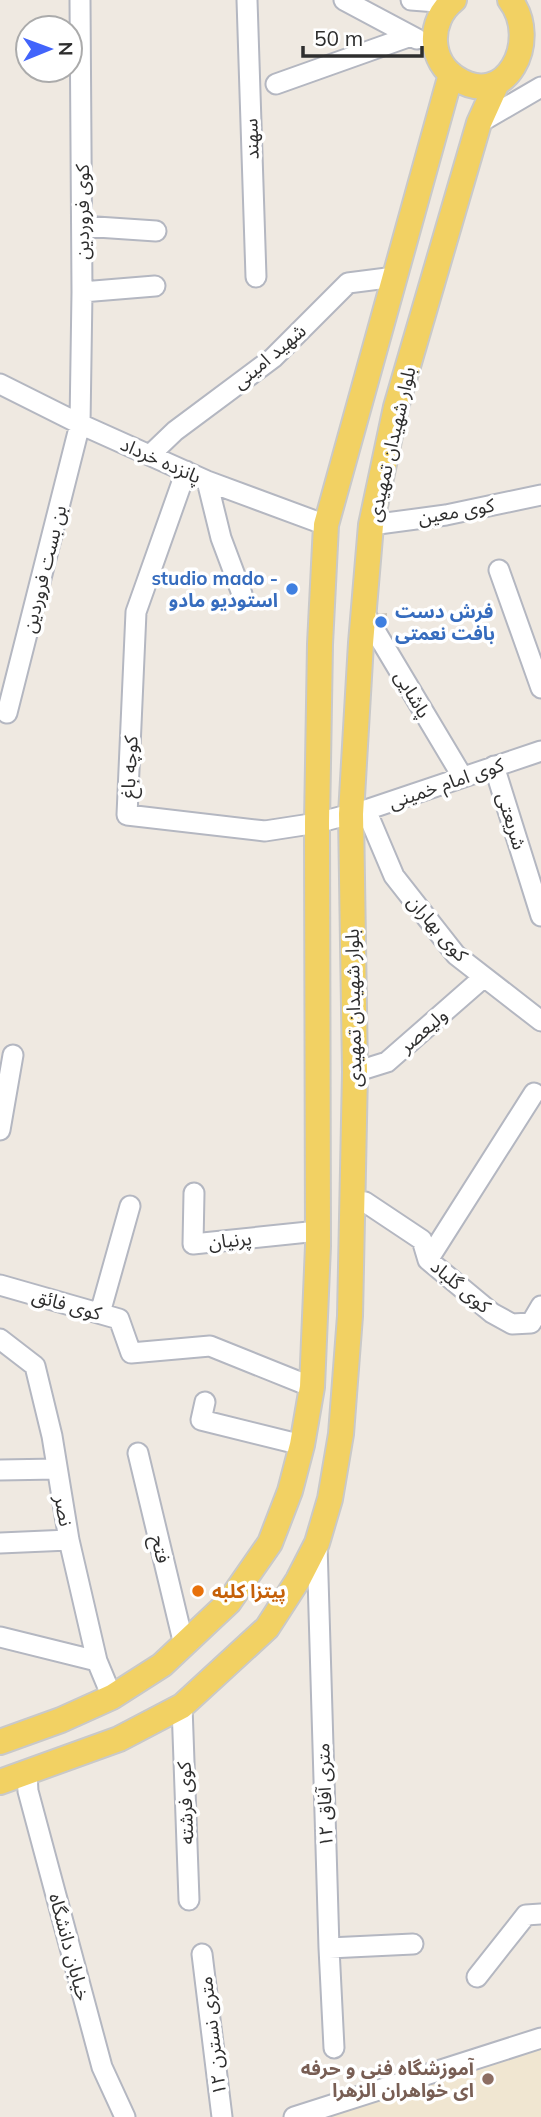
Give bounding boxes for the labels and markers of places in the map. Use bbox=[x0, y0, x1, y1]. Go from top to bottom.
place label: studio mado - استودیو مادو bbox=[151, 566, 278, 612]
marker: studio mado - استودیو مادو bbox=[284, 581, 300, 597]
place label: فرش دست بافت نعمتی bbox=[395, 599, 495, 645]
marker: فرش دست بافت نعمتی bbox=[373, 614, 389, 630]
place label: پیتزا کلبه bbox=[212, 1579, 286, 1604]
marker: پیتزا کلبه bbox=[190, 1583, 206, 1599]
place label: آموزشگاه فنی و حرفه ای خواهران الزهرا bbox=[301, 2056, 475, 2102]
marker: آموزشگاه فنی و حرفه ای خواهران الزهرا bbox=[480, 2071, 496, 2087]

